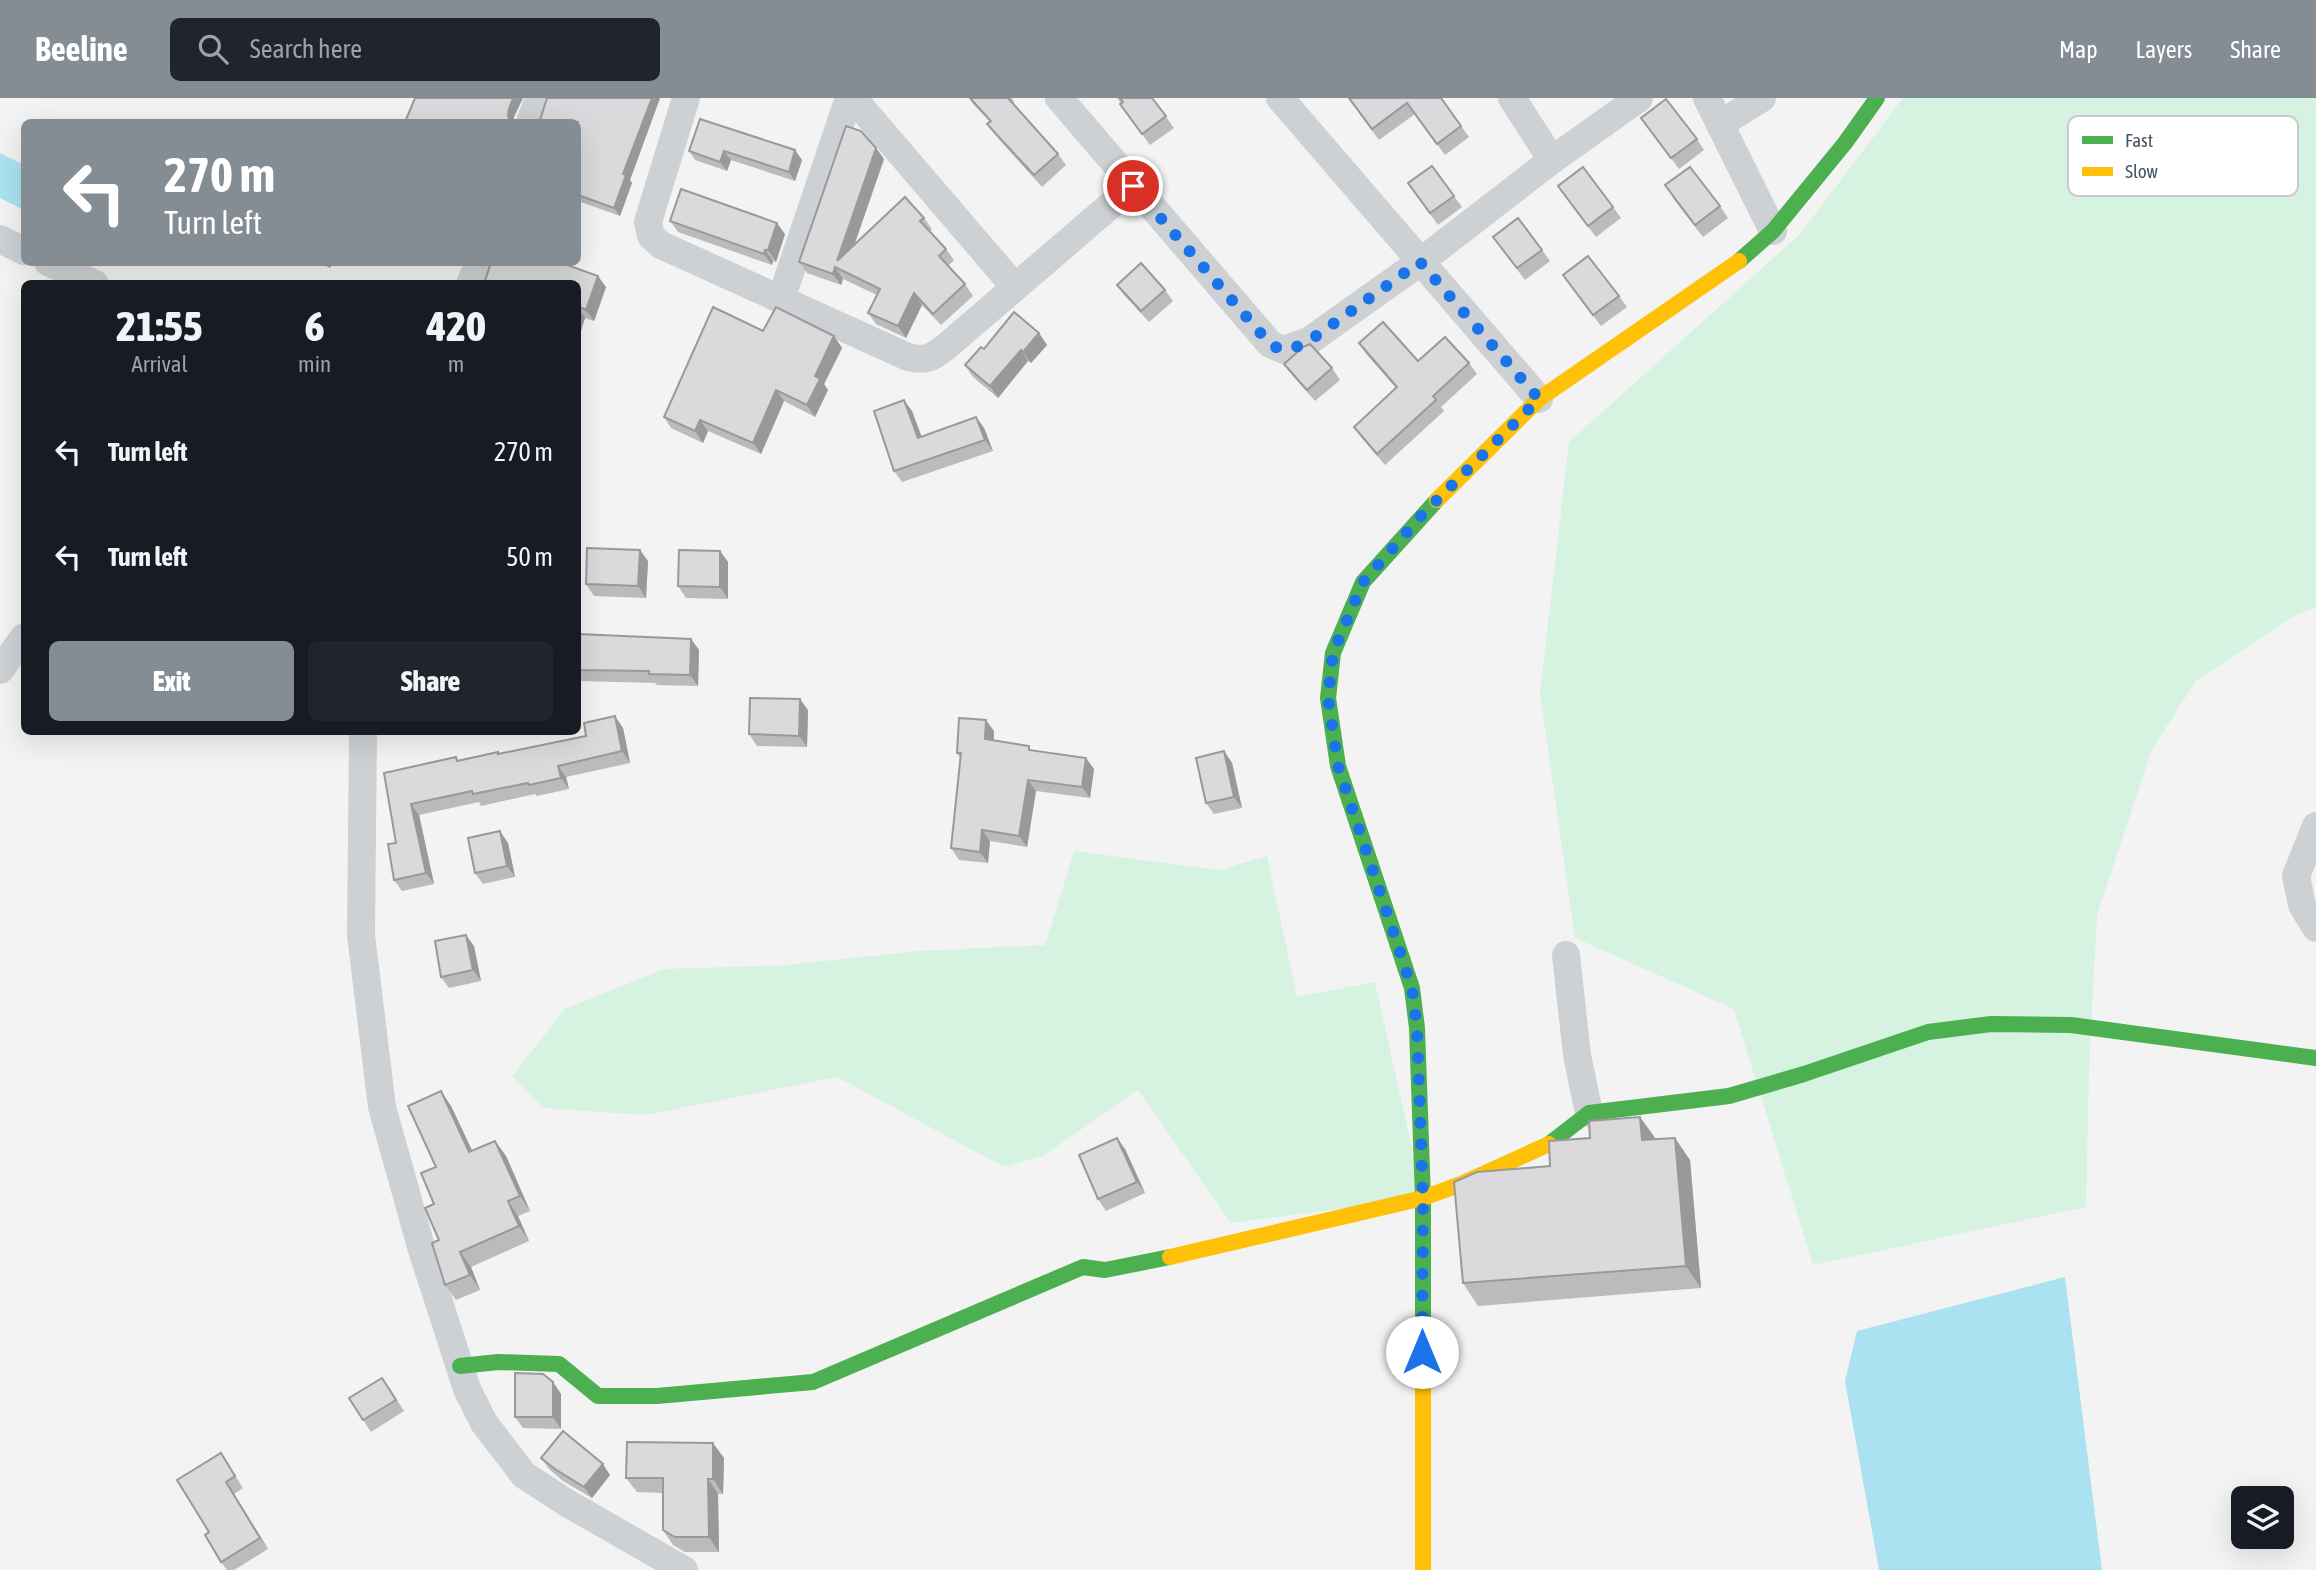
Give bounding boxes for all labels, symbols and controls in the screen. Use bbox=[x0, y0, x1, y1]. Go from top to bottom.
search box bbox=[170, 18, 660, 81]
text: Beeline bbox=[35, 30, 128, 68]
icon: search bbox=[194, 30, 232, 68]
text: Search here bbox=[250, 34, 362, 64]
text: Map bbox=[2059, 36, 2098, 63]
text: Layers bbox=[2136, 36, 2192, 63]
text: Share bbox=[2230, 36, 2281, 63]
legend bbox=[2068, 116, 2298, 196]
text: Fast bbox=[2125, 129, 2153, 151]
text: 270 m bbox=[164, 146, 275, 202]
icon: left bbox=[49, 147, 140, 238]
pin bbox=[1103, 156, 1163, 216]
text: Slow bbox=[2125, 160, 2159, 182]
icon: arrive bbox=[1114, 167, 1152, 205]
text: Turn left bbox=[164, 204, 262, 241]
text: 21:55 bbox=[116, 302, 203, 350]
text: 6 bbox=[305, 302, 324, 350]
text: 420 bbox=[426, 302, 486, 350]
text: Arrival bbox=[131, 351, 188, 377]
text: min bbox=[298, 351, 331, 377]
text: m bbox=[448, 351, 464, 377]
icon: left bbox=[49, 433, 87, 471]
text: Turn left bbox=[108, 437, 188, 467]
text: 270 m bbox=[494, 437, 553, 467]
icon: left bbox=[49, 538, 87, 576]
text: Turn left bbox=[108, 542, 188, 572]
text: 50 m bbox=[506, 542, 553, 572]
button: Exit bbox=[49, 641, 294, 721]
button: Share bbox=[308, 641, 553, 721]
position arrow bbox=[1385, 1315, 1459, 1389]
map controls bbox=[2231, 1486, 2294, 1549]
button: layers bbox=[2231, 1486, 2294, 1549]

